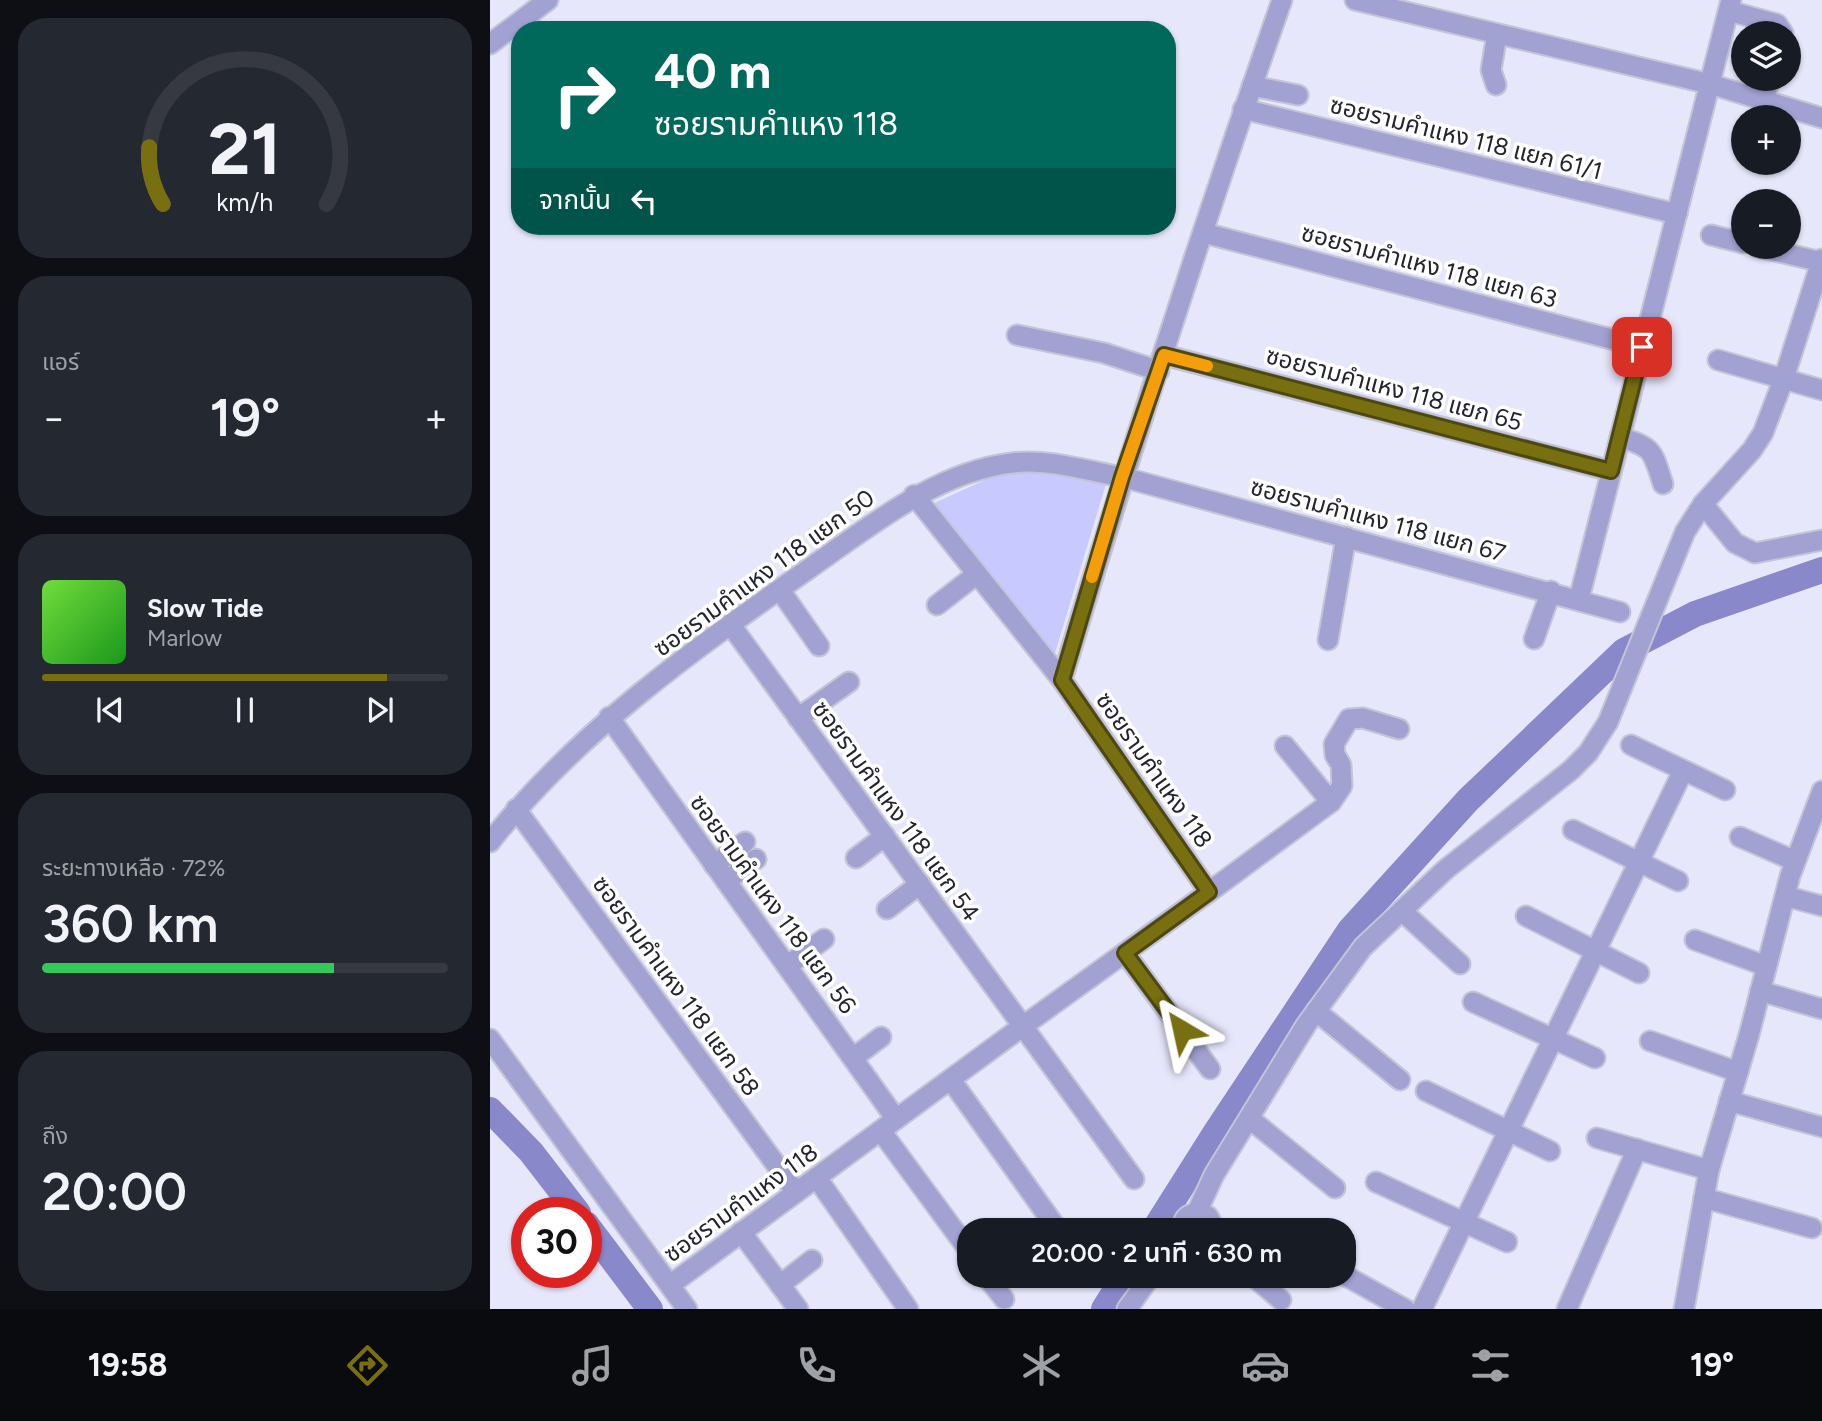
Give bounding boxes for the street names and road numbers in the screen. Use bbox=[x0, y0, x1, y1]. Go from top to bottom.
street label: ซอยรามคำแหง 118 แยก 61/1 bbox=[1327, 90, 1605, 185]
street label: ซอยรามคำแหง 118 แยก 63 bbox=[1298, 217, 1560, 314]
street label: ซอยรามคำแหง 118 แยก 65 bbox=[1263, 340, 1525, 437]
street label: ซอยรามคำแหง 118 แยก 67 bbox=[1247, 471, 1509, 568]
street label: ซอยรามคำแหง 118 แยก 50 bbox=[648, 483, 880, 662]
street label: ซอยรามคำแหง 118 bbox=[1090, 686, 1219, 853]
street label: ซอยรามคำแหง 118 แยก 54 bbox=[807, 695, 986, 927]
street label: ซอยรามคำแหง 118 แยก 56 bbox=[684, 788, 863, 1019]
street label: ซอยรามคำแหง 118 แยก 58 bbox=[587, 870, 766, 1101]
street label: ซอยรามคำแหง 118 bbox=[658, 1137, 823, 1268]

